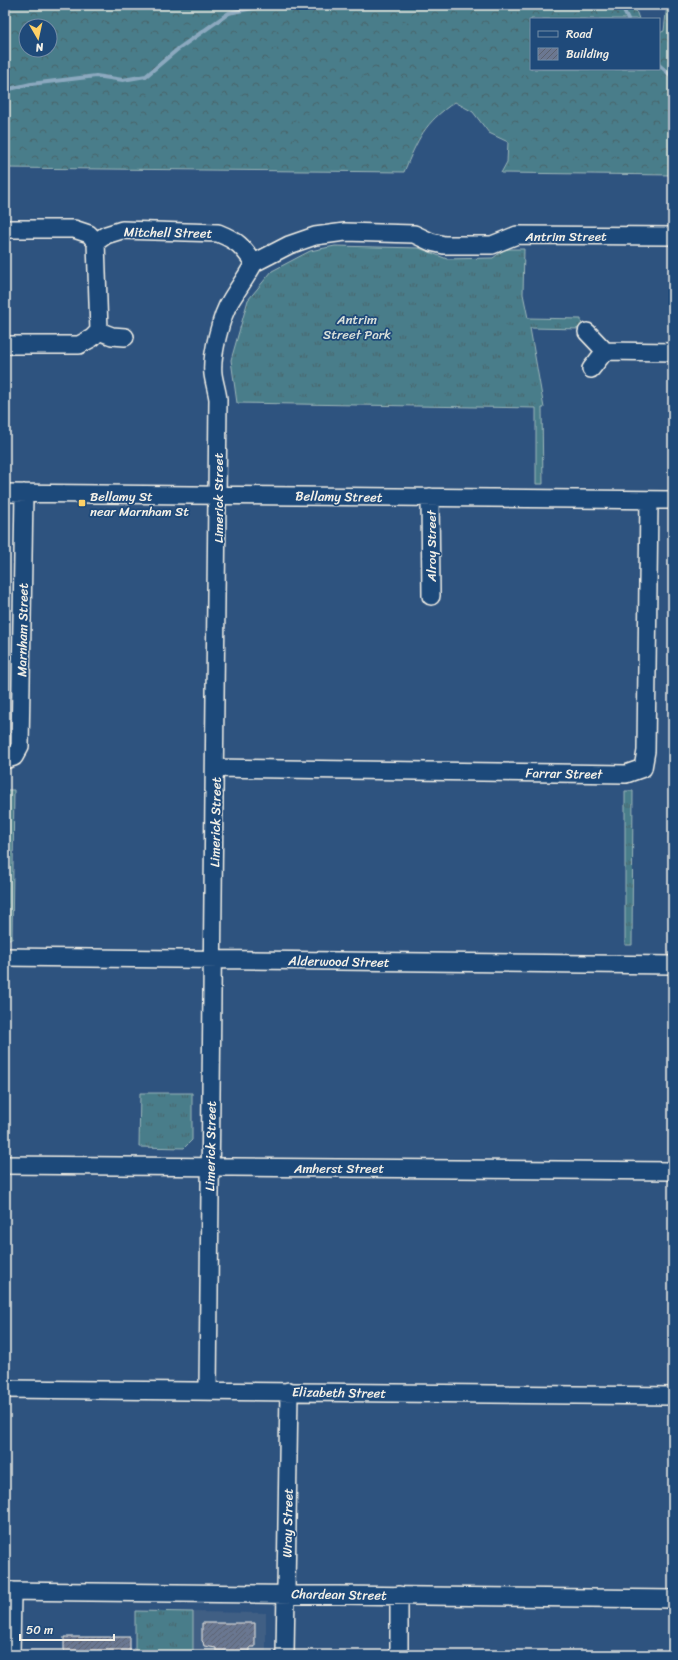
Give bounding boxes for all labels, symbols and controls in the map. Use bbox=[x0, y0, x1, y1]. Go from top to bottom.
north arrow bbox=[18, 18, 58, 58]
legend bbox=[530, 18, 660, 70]
text: Road bbox=[566, 23, 593, 45]
text: N bbox=[34, 37, 46, 57]
text: Building bbox=[566, 43, 609, 65]
street label: Mitchell Street bbox=[124, 220, 213, 245]
street label: Antrim Street bbox=[524, 225, 607, 248]
park label: Antrim Street Park bbox=[323, 308, 391, 346]
street label: Limerick Street bbox=[207, 453, 230, 543]
street label: Bellamy Street bbox=[295, 484, 383, 509]
place label: Bellamy St near Marnham St bbox=[90, 485, 189, 523]
marker: Bellamy St near Marnham St bbox=[77, 498, 87, 508]
street label: Alroy Street bbox=[420, 509, 443, 583]
street label: Marnham Street bbox=[10, 583, 35, 677]
street label: Farrar Street bbox=[525, 761, 603, 786]
street label: Limerick Street bbox=[203, 776, 228, 867]
street label: Alderwood Street bbox=[287, 949, 390, 974]
street label: Limerick Street bbox=[198, 1100, 223, 1191]
street label: Amherst Street bbox=[293, 1157, 384, 1180]
street label: Elizabeth Street bbox=[292, 1380, 387, 1405]
street label: Wray Street bbox=[275, 1488, 300, 1558]
street label: Chardean Street bbox=[291, 1582, 387, 1607]
scale bar bbox=[20, 1616, 114, 1642]
text: 50 m bbox=[26, 1619, 53, 1641]

